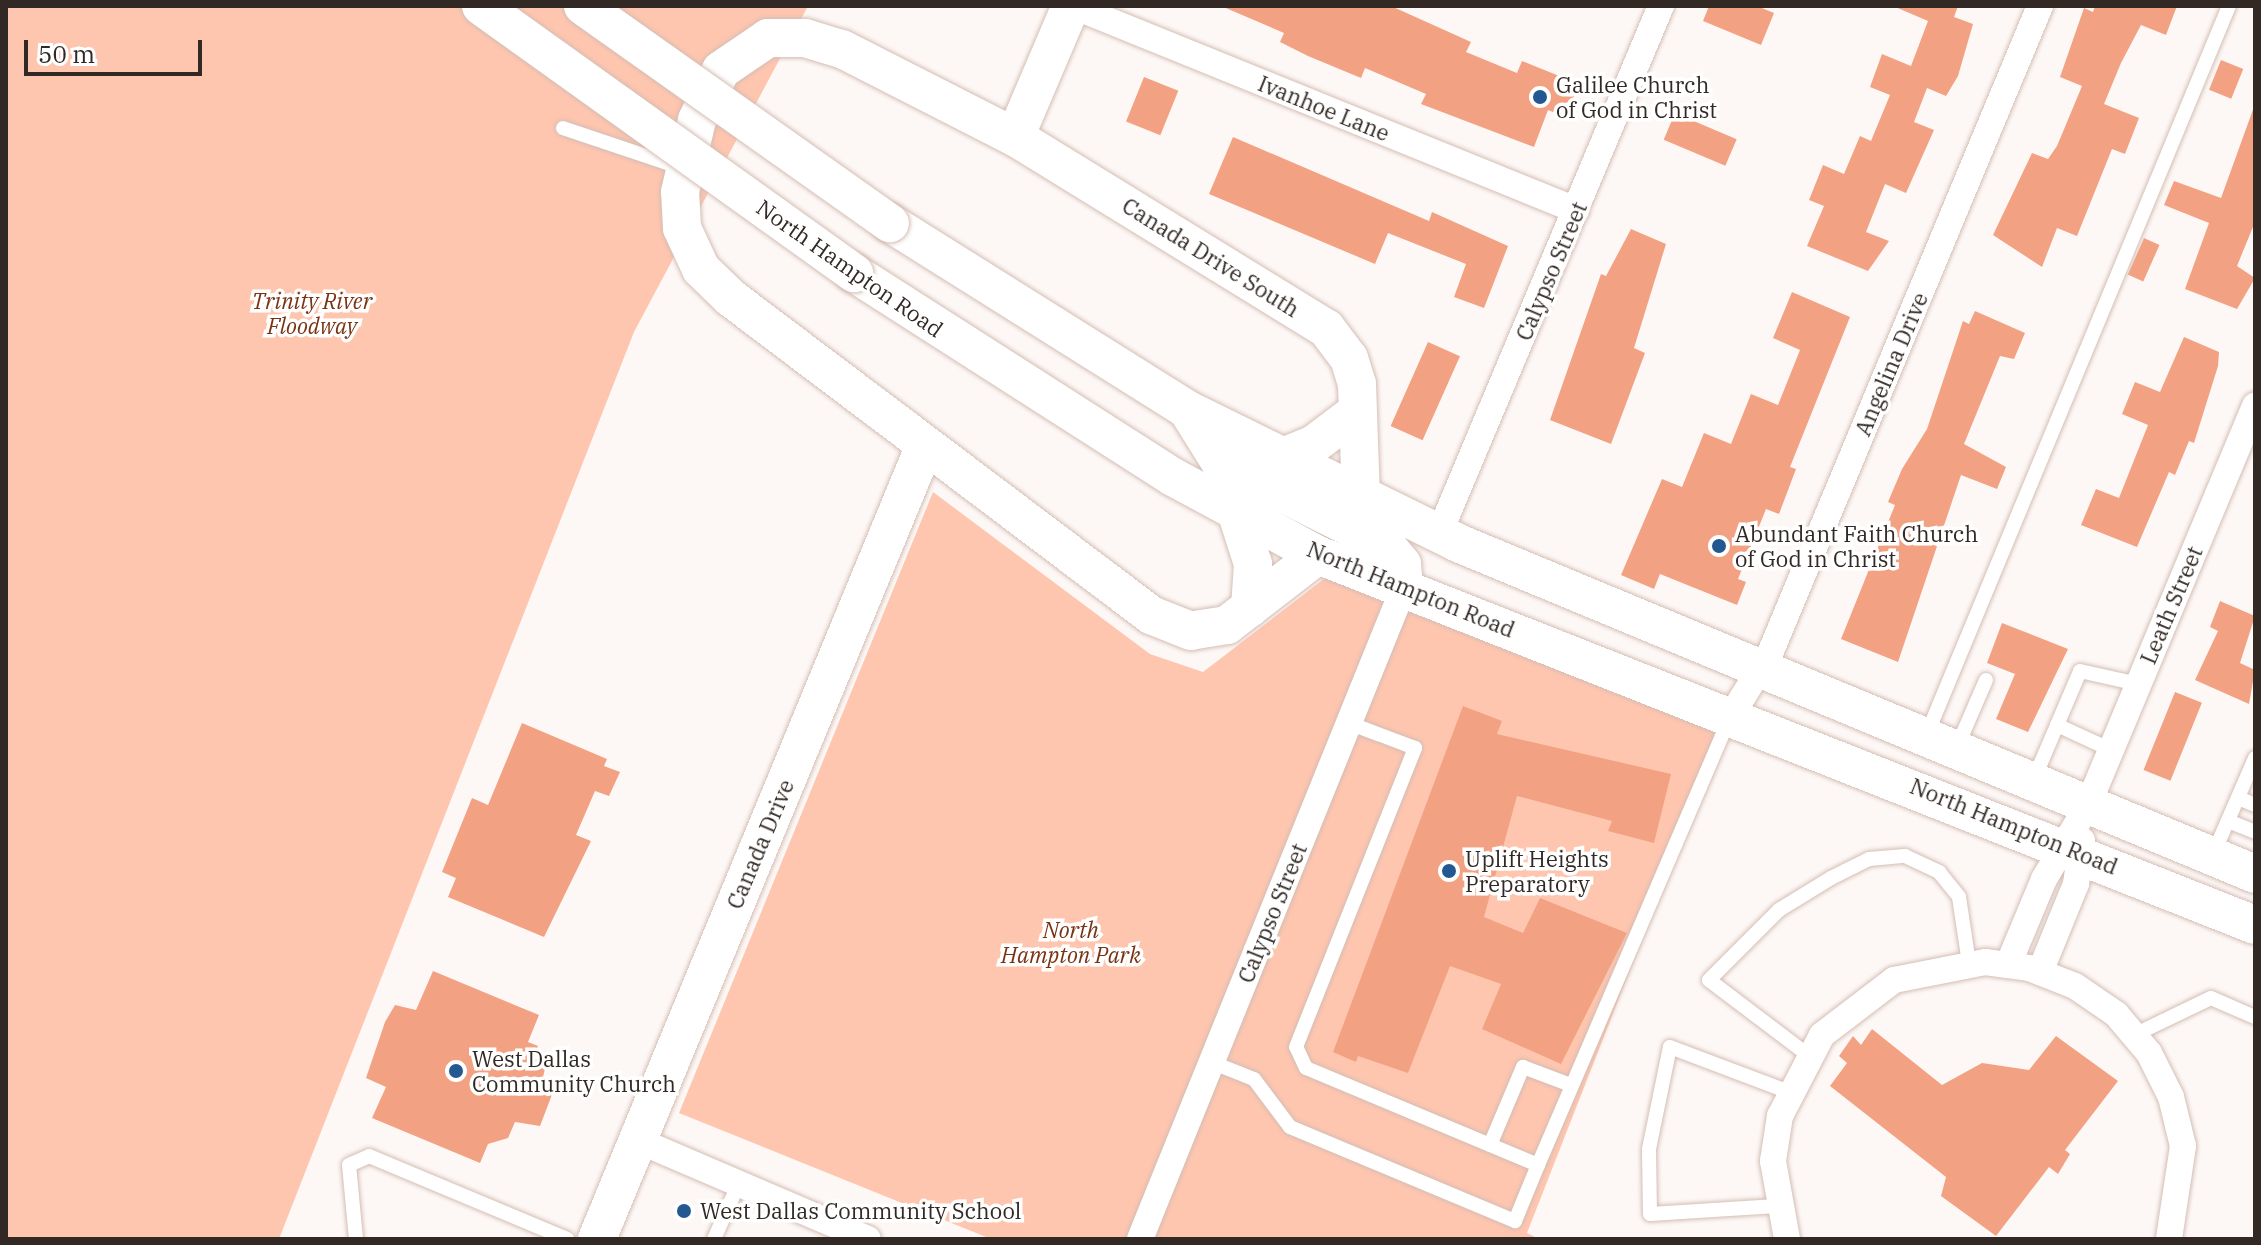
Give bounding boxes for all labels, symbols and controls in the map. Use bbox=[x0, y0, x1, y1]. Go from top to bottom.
scale bar bbox=[28, 24, 206, 74]
text: 50 m bbox=[38, 38, 95, 70]
street label: Ivanhoe Lane bbox=[1254, 70, 1394, 146]
place label: Galilee Church of God in Christ bbox=[1556, 71, 1717, 122]
marker: Galilee Church of God in Christ bbox=[1531, 88, 1549, 106]
street label: Canada Drive South bbox=[1118, 192, 1304, 322]
street label: North Hampton Road bbox=[752, 194, 948, 342]
street label: Calypso Street bbox=[1510, 198, 1592, 344]
park label: Trinity River Floodway bbox=[252, 287, 372, 338]
street label: Angelina Drive bbox=[1849, 288, 1933, 440]
place label: Abundant Faith Church of God in Christ bbox=[1735, 520, 1978, 572]
street label: North Hampton Road bbox=[1303, 535, 1519, 643]
marker: Abundant Faith Church of God in Christ bbox=[1710, 537, 1728, 555]
street label: Leath Street bbox=[2134, 542, 2208, 668]
street label: North Hampton Road bbox=[1906, 772, 2122, 880]
street label: Canada Drive bbox=[721, 775, 799, 913]
street label: Calypso Street bbox=[1232, 839, 1312, 987]
place label: Uplift Heights Preparatory bbox=[1465, 845, 1609, 896]
marker: Uplift Heights Preparatory bbox=[1440, 862, 1458, 880]
park label: North Hampton Park bbox=[1001, 916, 1141, 968]
place label: West Dallas Community Church bbox=[472, 1045, 676, 1096]
marker: West Dallas Community Church bbox=[447, 1062, 465, 1080]
place label: West Dallas Community School bbox=[700, 1198, 1021, 1224]
marker: West Dallas Community School bbox=[675, 1202, 693, 1220]

